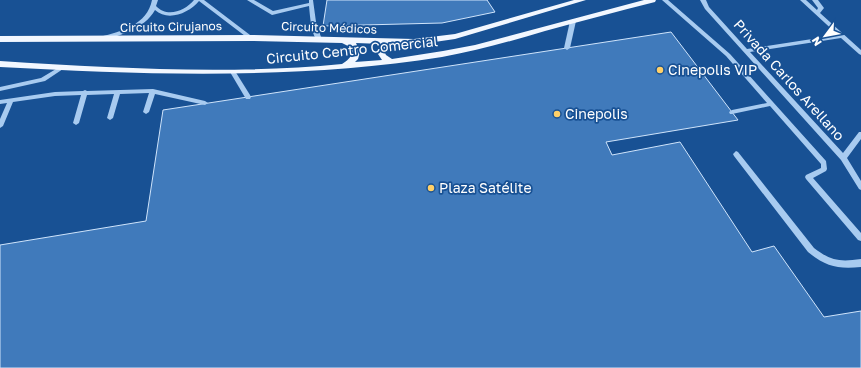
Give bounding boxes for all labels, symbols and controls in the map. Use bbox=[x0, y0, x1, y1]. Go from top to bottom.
street label: Privada Carlos Arellano bbox=[731, 16, 848, 144]
north arrow bbox=[805, 16, 845, 56]
street label: Circuito Cirujanos bbox=[120, 18, 222, 35]
street label: Circuito Médicos bbox=[281, 18, 377, 37]
street label: Circuito Centro Comercial bbox=[265, 32, 439, 67]
text: N bbox=[808, 35, 824, 49]
place label: Cinepolis VIP bbox=[668, 61, 757, 78]
marker: Cinepolis VIP bbox=[655, 65, 665, 75]
place label: Cinepolis bbox=[565, 105, 628, 122]
marker: Cinepolis bbox=[552, 109, 562, 119]
place label: Plaza Satélite bbox=[439, 179, 532, 196]
marker: Plaza Satélite bbox=[426, 183, 436, 193]

